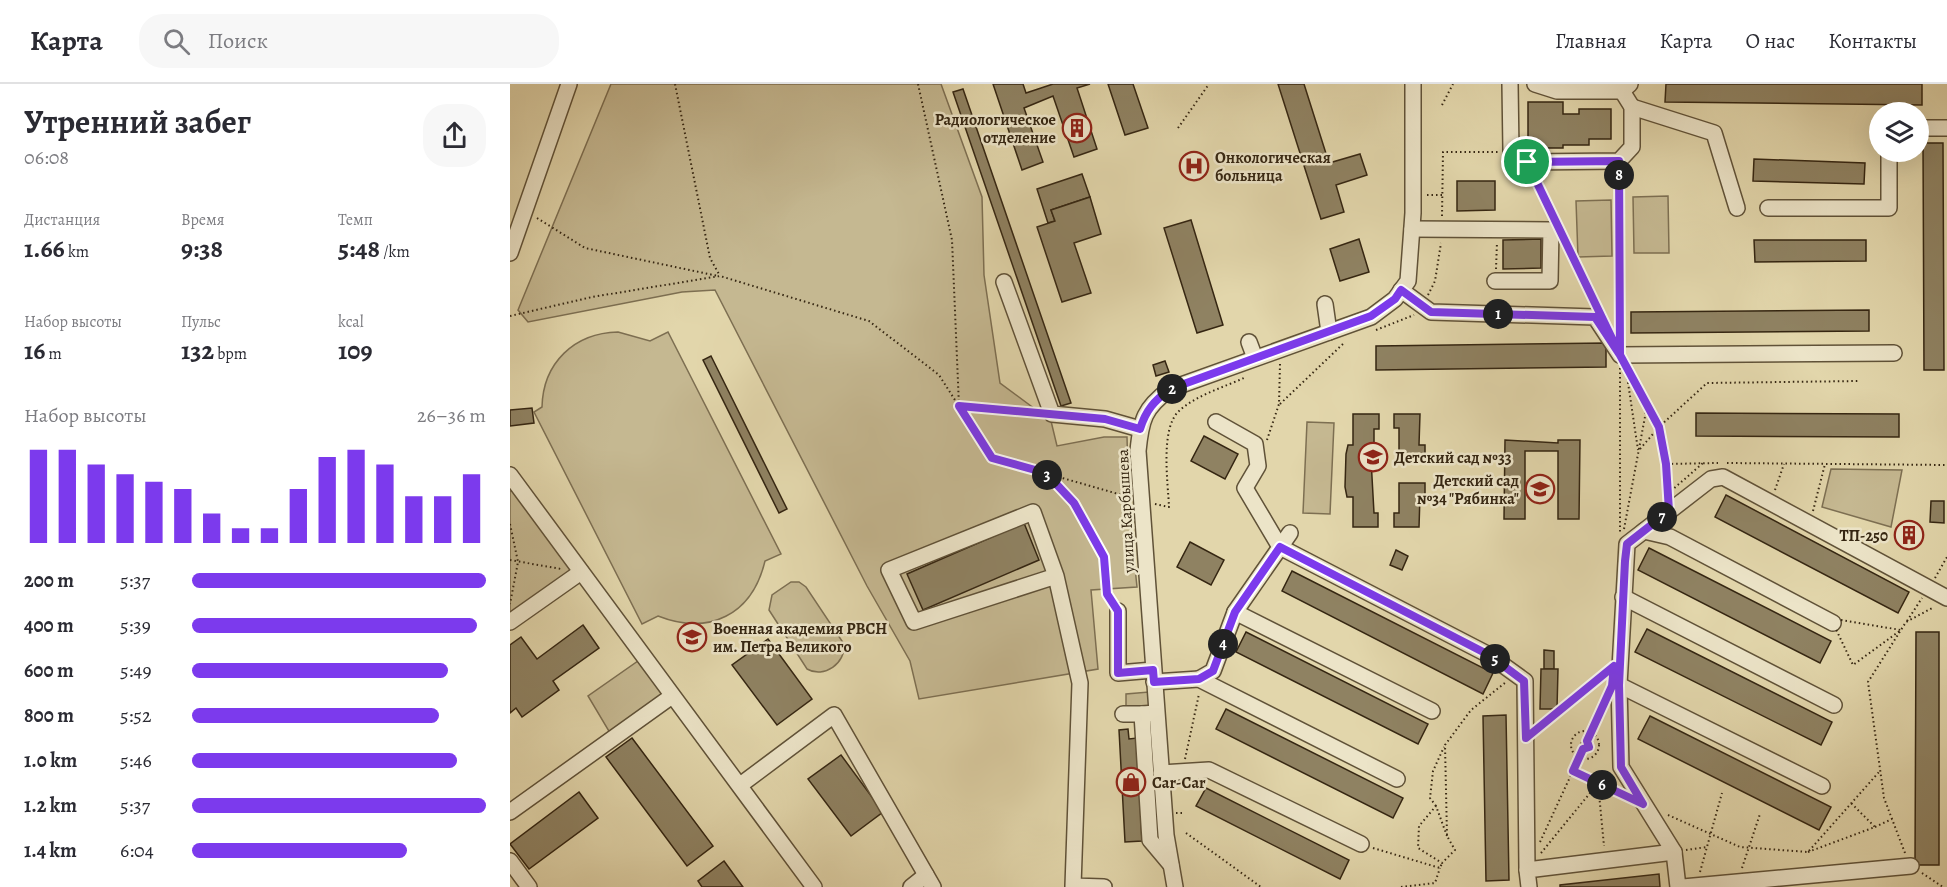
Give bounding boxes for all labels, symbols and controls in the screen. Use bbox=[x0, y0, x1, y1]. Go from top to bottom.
search box bbox=[139, 14, 559, 68]
text: Карта bbox=[30, 22, 103, 60]
icon: search bbox=[160, 25, 193, 58]
text: Поиск bbox=[208, 26, 268, 56]
text: Главная bbox=[1555, 27, 1627, 55]
text: Карта bbox=[1660, 27, 1712, 55]
text: О нас bbox=[1745, 27, 1795, 55]
text: Контакты bbox=[1828, 27, 1917, 55]
text: Утренний забег bbox=[24, 99, 251, 144]
map controls bbox=[1869, 102, 1929, 162]
button: layers bbox=[1869, 102, 1929, 162]
button: share bbox=[423, 104, 486, 167]
place label: Радиологическое отделение bbox=[935, 109, 1056, 149]
building icon: Радиологическое отделение bbox=[1061, 112, 1093, 144]
pin bbox=[1501, 136, 1552, 187]
text: 06:08 bbox=[24, 144, 69, 171]
icon: arrive bbox=[1510, 145, 1543, 178]
place label: Онкологическая больница bbox=[1215, 147, 1331, 187]
hospital icon: Онкологическая больница bbox=[1178, 150, 1210, 182]
pin: 8 bbox=[1604, 160, 1634, 190]
text: 8 bbox=[1615, 164, 1623, 186]
text: Дистанция bbox=[24, 209, 100, 231]
text: Время bbox=[181, 209, 225, 231]
text: Темп bbox=[338, 209, 373, 231]
text: 1.66 bbox=[24, 231, 65, 266]
text: 9:38 bbox=[181, 231, 223, 266]
text: 5:48 bbox=[338, 231, 380, 266]
text: km bbox=[65, 241, 89, 263]
text: /km bbox=[380, 241, 410, 263]
pin: 1 bbox=[1483, 299, 1513, 329]
text: 1 bbox=[1495, 303, 1501, 325]
text: Набор высоты bbox=[24, 311, 122, 333]
text: Пульс bbox=[181, 311, 221, 333]
text: kcal bbox=[338, 311, 364, 333]
text: 16 bbox=[24, 333, 45, 368]
text: 132 bbox=[181, 333, 214, 368]
text: 109 bbox=[338, 333, 372, 368]
text: m bbox=[45, 343, 62, 365]
text: bpm bbox=[214, 343, 247, 365]
pin: 2 bbox=[1157, 374, 1187, 404]
text: 2 bbox=[1168, 378, 1176, 400]
text: Набор высоты bbox=[24, 402, 147, 429]
text: 26–36 m bbox=[417, 402, 486, 429]
school or university icon: Детский сад №33 bbox=[1357, 441, 1389, 473]
place label: Детский сад №33 bbox=[1394, 447, 1512, 469]
street label: улица Карбышева bbox=[1112, 448, 1140, 575]
pin: 3 bbox=[1032, 460, 1062, 490]
text: 3 bbox=[1044, 464, 1050, 486]
place label: Детский сад №34 "Рябинка" bbox=[1417, 470, 1519, 510]
school or university icon: Детский сад №34 "Рябинка" bbox=[1524, 473, 1556, 505]
pin: 7 bbox=[1647, 502, 1677, 532]
text: 7 bbox=[1659, 506, 1665, 528]
building icon: ТП-250 bbox=[1893, 519, 1925, 551]
place label: ТП-250 bbox=[1840, 525, 1888, 547]
text: 200 m bbox=[24, 567, 74, 594]
text: 5:37 bbox=[120, 567, 150, 594]
text: 400 m bbox=[24, 612, 74, 639]
text: 5:39 bbox=[120, 612, 151, 639]
place label: Военная академия РВСН им. Петра Великого bbox=[713, 618, 887, 658]
school or university icon: Военная академия РВСН им. Петра Великого bbox=[676, 621, 708, 653]
pin: 4 bbox=[1208, 629, 1238, 659]
text: 4 bbox=[1219, 633, 1227, 655]
pin: 5 bbox=[1480, 644, 1510, 674]
text: 5 bbox=[1492, 648, 1498, 670]
text: 600 m bbox=[24, 657, 74, 684]
text: 5:49 bbox=[120, 657, 152, 684]
text: 800 m bbox=[24, 702, 74, 729]
text: 5:52 bbox=[120, 702, 151, 729]
text: 1.0 km bbox=[24, 747, 77, 774]
text: 5:46 bbox=[120, 747, 152, 774]
shop icon: Car-Car bbox=[1115, 766, 1147, 798]
pin: 6 bbox=[1587, 770, 1617, 800]
place label: Car-Car bbox=[1152, 772, 1206, 794]
text: 6 bbox=[1598, 774, 1606, 796]
text: 1.2 km bbox=[24, 792, 77, 819]
text: 5:37 bbox=[120, 792, 150, 819]
text: 1.4 km bbox=[24, 837, 77, 864]
text: 6:04 bbox=[120, 837, 154, 864]

